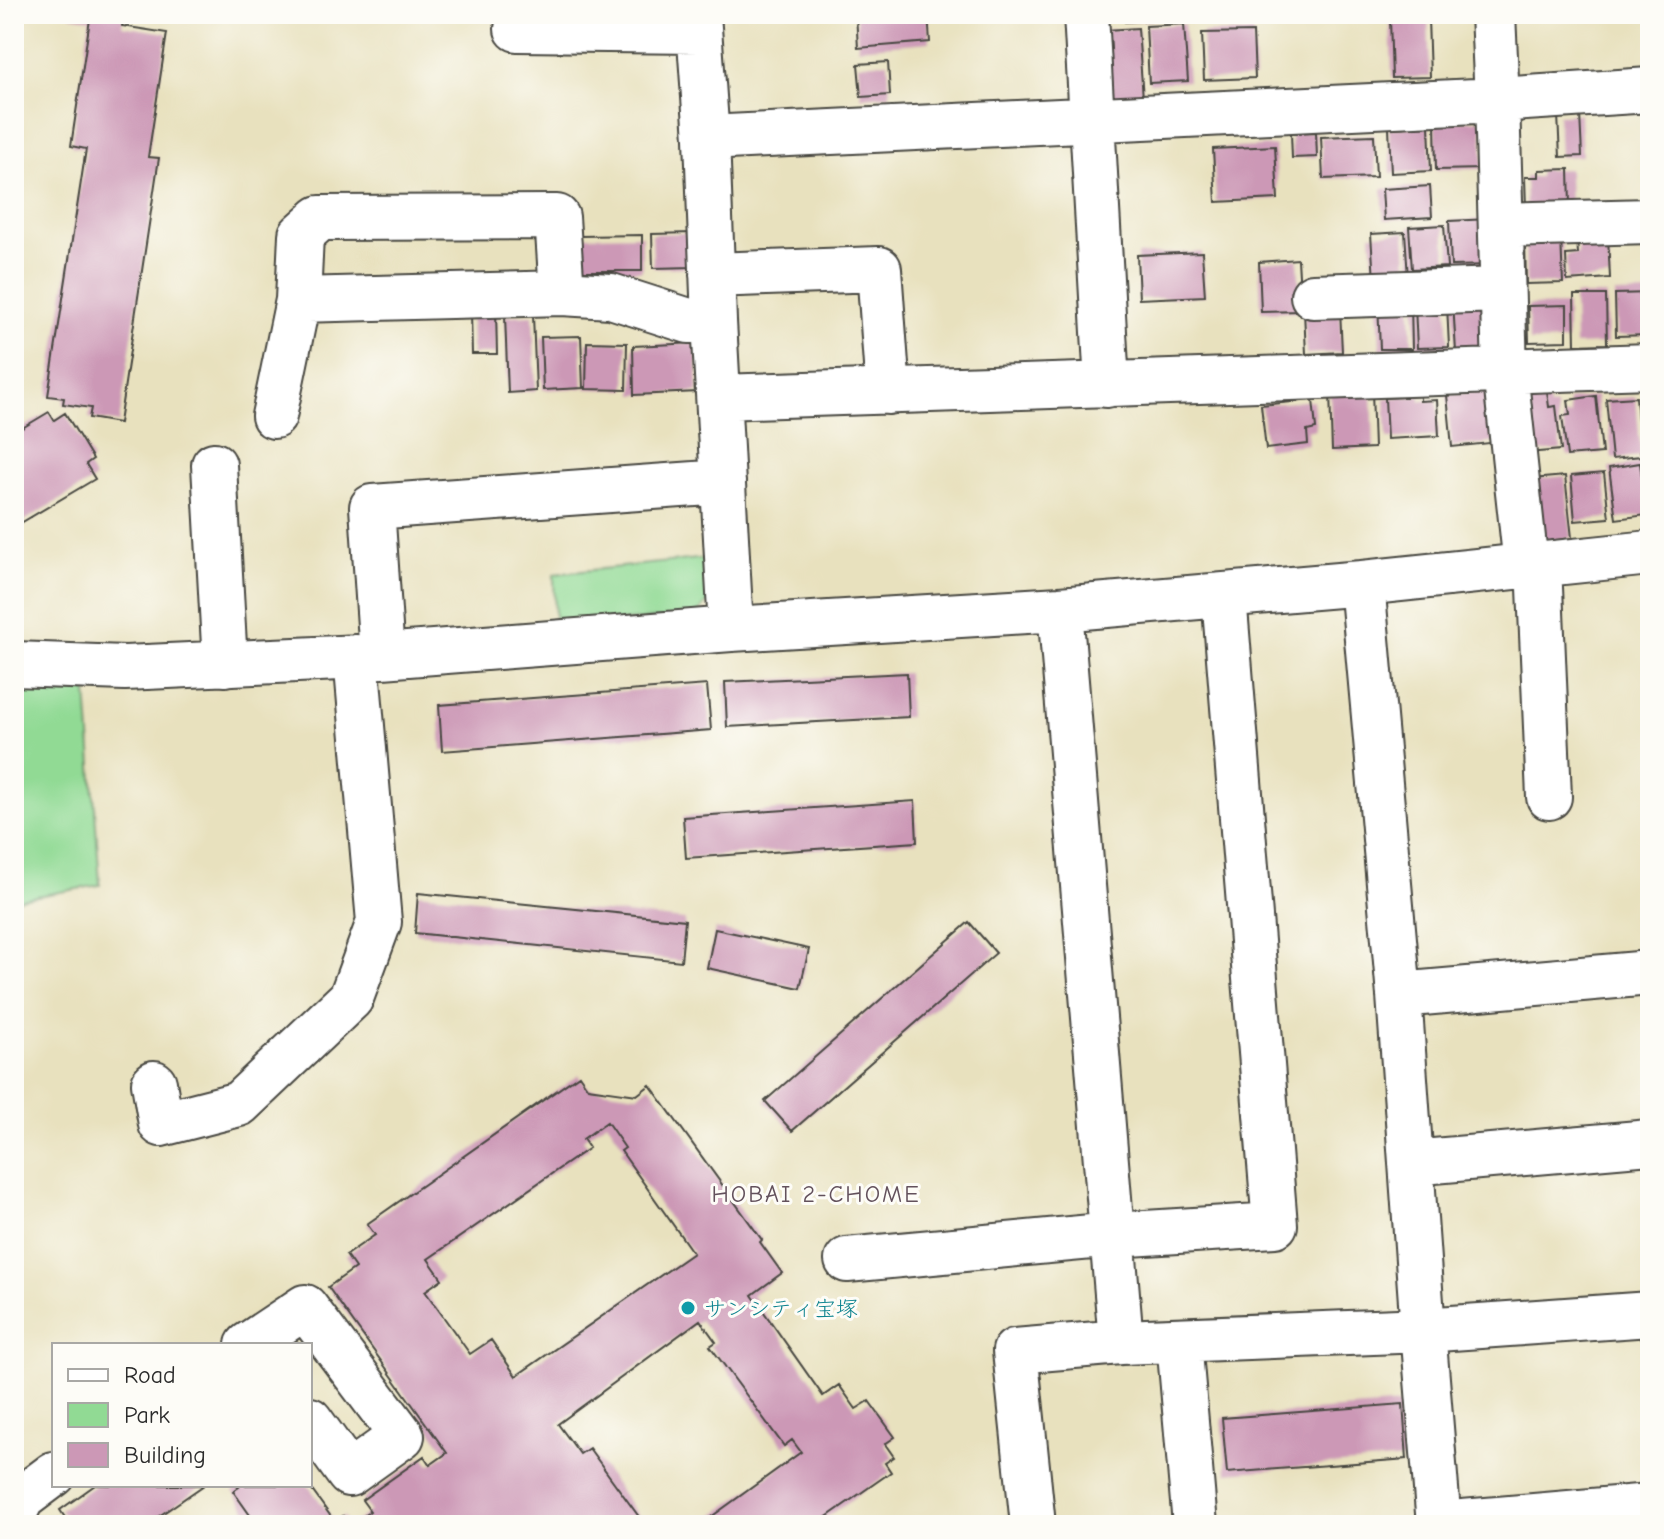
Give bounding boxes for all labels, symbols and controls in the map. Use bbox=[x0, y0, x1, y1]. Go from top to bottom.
district label: HOBAI 2-CHOME bbox=[711, 1180, 921, 1208]
place label: サンシティ宝塚 bbox=[704, 1296, 858, 1322]
marker: サンシティ宝塚 bbox=[679, 1299, 697, 1317]
legend bbox=[52, 1343, 312, 1487]
text: Road bbox=[124, 1361, 176, 1389]
text: Park bbox=[124, 1401, 170, 1429]
text: Building bbox=[124, 1441, 206, 1469]

